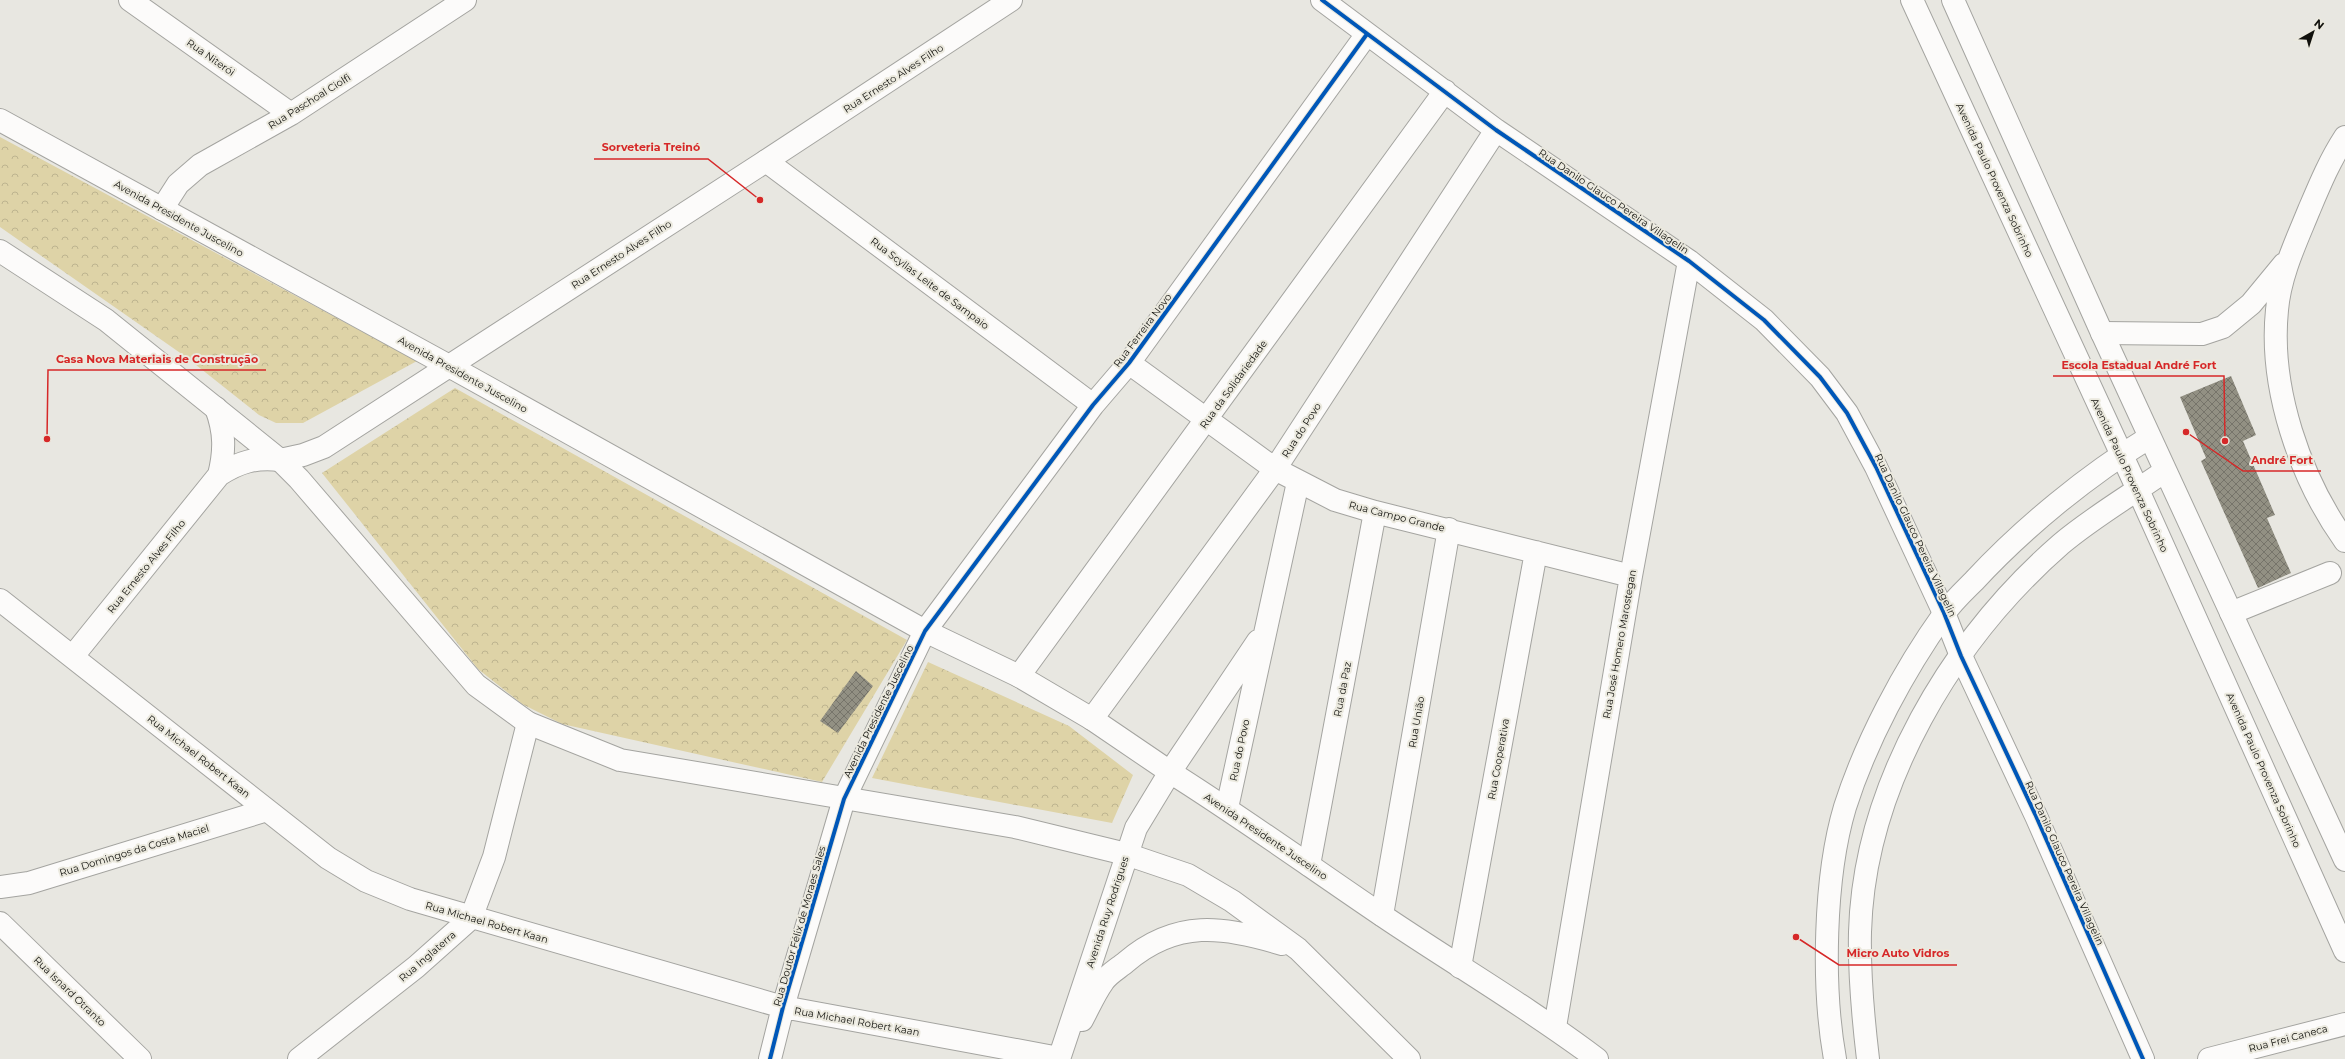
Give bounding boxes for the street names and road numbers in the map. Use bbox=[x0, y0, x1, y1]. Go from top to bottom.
street label: Rua Niterói bbox=[184, 36, 237, 79]
street label: Rua Ernesto Alves Filho bbox=[841, 41, 946, 116]
street label: Rua Paschoal Ciolfi bbox=[266, 71, 353, 132]
street label: Avenida Paulo Provenza Sobrinho bbox=[1953, 101, 2036, 259]
street label: Rua Danilo Glauco Pereira Villagelin bbox=[1536, 146, 1691, 257]
street label: Avenida Presidente Juscelino bbox=[112, 177, 246, 260]
street label: Rua Ernesto Alves Filho bbox=[569, 217, 674, 292]
street label: Rua Scyllas Leite de Sampaio bbox=[868, 235, 992, 332]
street label: Rua Ferreira Novo bbox=[1110, 291, 1174, 370]
street label: Avenida Presidente Juscelino bbox=[396, 333, 530, 416]
street label: Rua da Solidariedade bbox=[1197, 337, 1270, 431]
street label: Avenida Paulo Provenza Sobrinho bbox=[2088, 396, 2171, 554]
street label: Rua do Povo bbox=[1279, 400, 1324, 460]
street label: Rua Danilo Glauco Pereira Villagelin bbox=[1872, 451, 1959, 619]
street label: Rua Campo Grande bbox=[1348, 498, 1446, 535]
street label: Rua Ernesto Alves Filho bbox=[105, 517, 188, 616]
street label: Rua José Homero Marostegan bbox=[1600, 569, 1639, 720]
street label: Avenida Presidente Juscelino bbox=[841, 643, 916, 780]
street label: Rua da Paz bbox=[1331, 660, 1354, 718]
street label: Avenida Paulo Provenza Sobrinho bbox=[2223, 691, 2304, 850]
street label: Rua União bbox=[1406, 695, 1427, 749]
street label: Rua Michael Robert Kaan bbox=[145, 712, 253, 801]
street label: Rua do Povo bbox=[1227, 718, 1252, 782]
street label: Rua Cooperativa bbox=[1485, 718, 1512, 801]
street label: Rua Danilo Glauco Pereira Villagelin bbox=[2022, 779, 2107, 948]
street label: Avenida Presidente Juscelino bbox=[1202, 790, 1330, 883]
street label: Rua Domingos da Costa Maciel bbox=[58, 821, 211, 879]
street label: Rua Doutor Félix de Moraes Sales bbox=[770, 844, 829, 1008]
street label: Avenida Ruy Rodrigues bbox=[1083, 855, 1132, 969]
street label: Rua Michael Robert Kaan bbox=[424, 899, 550, 946]
street label: Rua Inglaterra bbox=[396, 928, 458, 985]
street label: Rua Isnard Otranto bbox=[31, 954, 108, 1029]
street label: Rua Michael Robert Kaan bbox=[793, 1004, 921, 1039]
street label: Rua Frei Caneca bbox=[2247, 1022, 2329, 1055]

